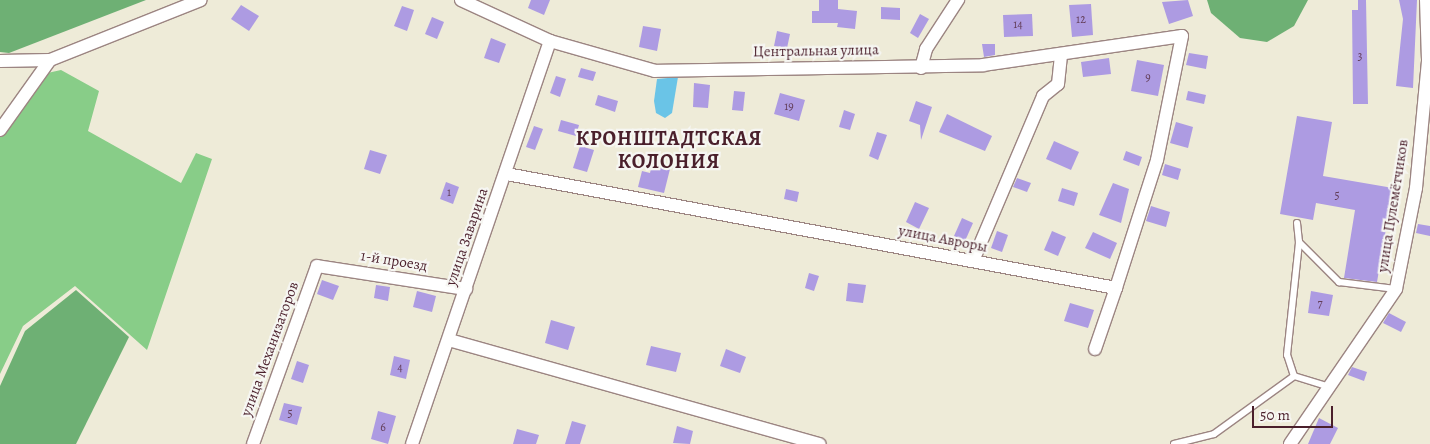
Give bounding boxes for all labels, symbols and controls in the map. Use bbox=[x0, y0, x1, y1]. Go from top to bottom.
house number: 12 bbox=[1076, 13, 1086, 27]
house number: 14 bbox=[1013, 18, 1023, 32]
street label: Центральная улица bbox=[753, 41, 879, 61]
house number: 3 bbox=[1358, 50, 1362, 64]
house number: 9 bbox=[1145, 71, 1151, 85]
house number: 19 bbox=[784, 100, 794, 114]
district label: КРОНШТАДТСКАЯ КОЛОНИЯ bbox=[574, 126, 764, 173]
street label: улица Пулемётчиков bbox=[1374, 138, 1412, 274]
street label: улица Заварина bbox=[442, 186, 492, 288]
house number: 1 bbox=[447, 186, 451, 200]
house number: 5 bbox=[1334, 189, 1340, 203]
street label: улица Авроры bbox=[897, 222, 989, 256]
street label: 1-й проезд bbox=[359, 247, 429, 275]
street label: улица Механизаторов bbox=[237, 279, 303, 419]
house number: 7 bbox=[1317, 297, 1323, 311]
house number: 4 bbox=[397, 361, 403, 375]
scale bar bbox=[1255, 396, 1336, 428]
text: 50 m bbox=[1260, 405, 1290, 425]
house number: 5 bbox=[287, 407, 293, 421]
house number: 6 bbox=[380, 421, 386, 435]

